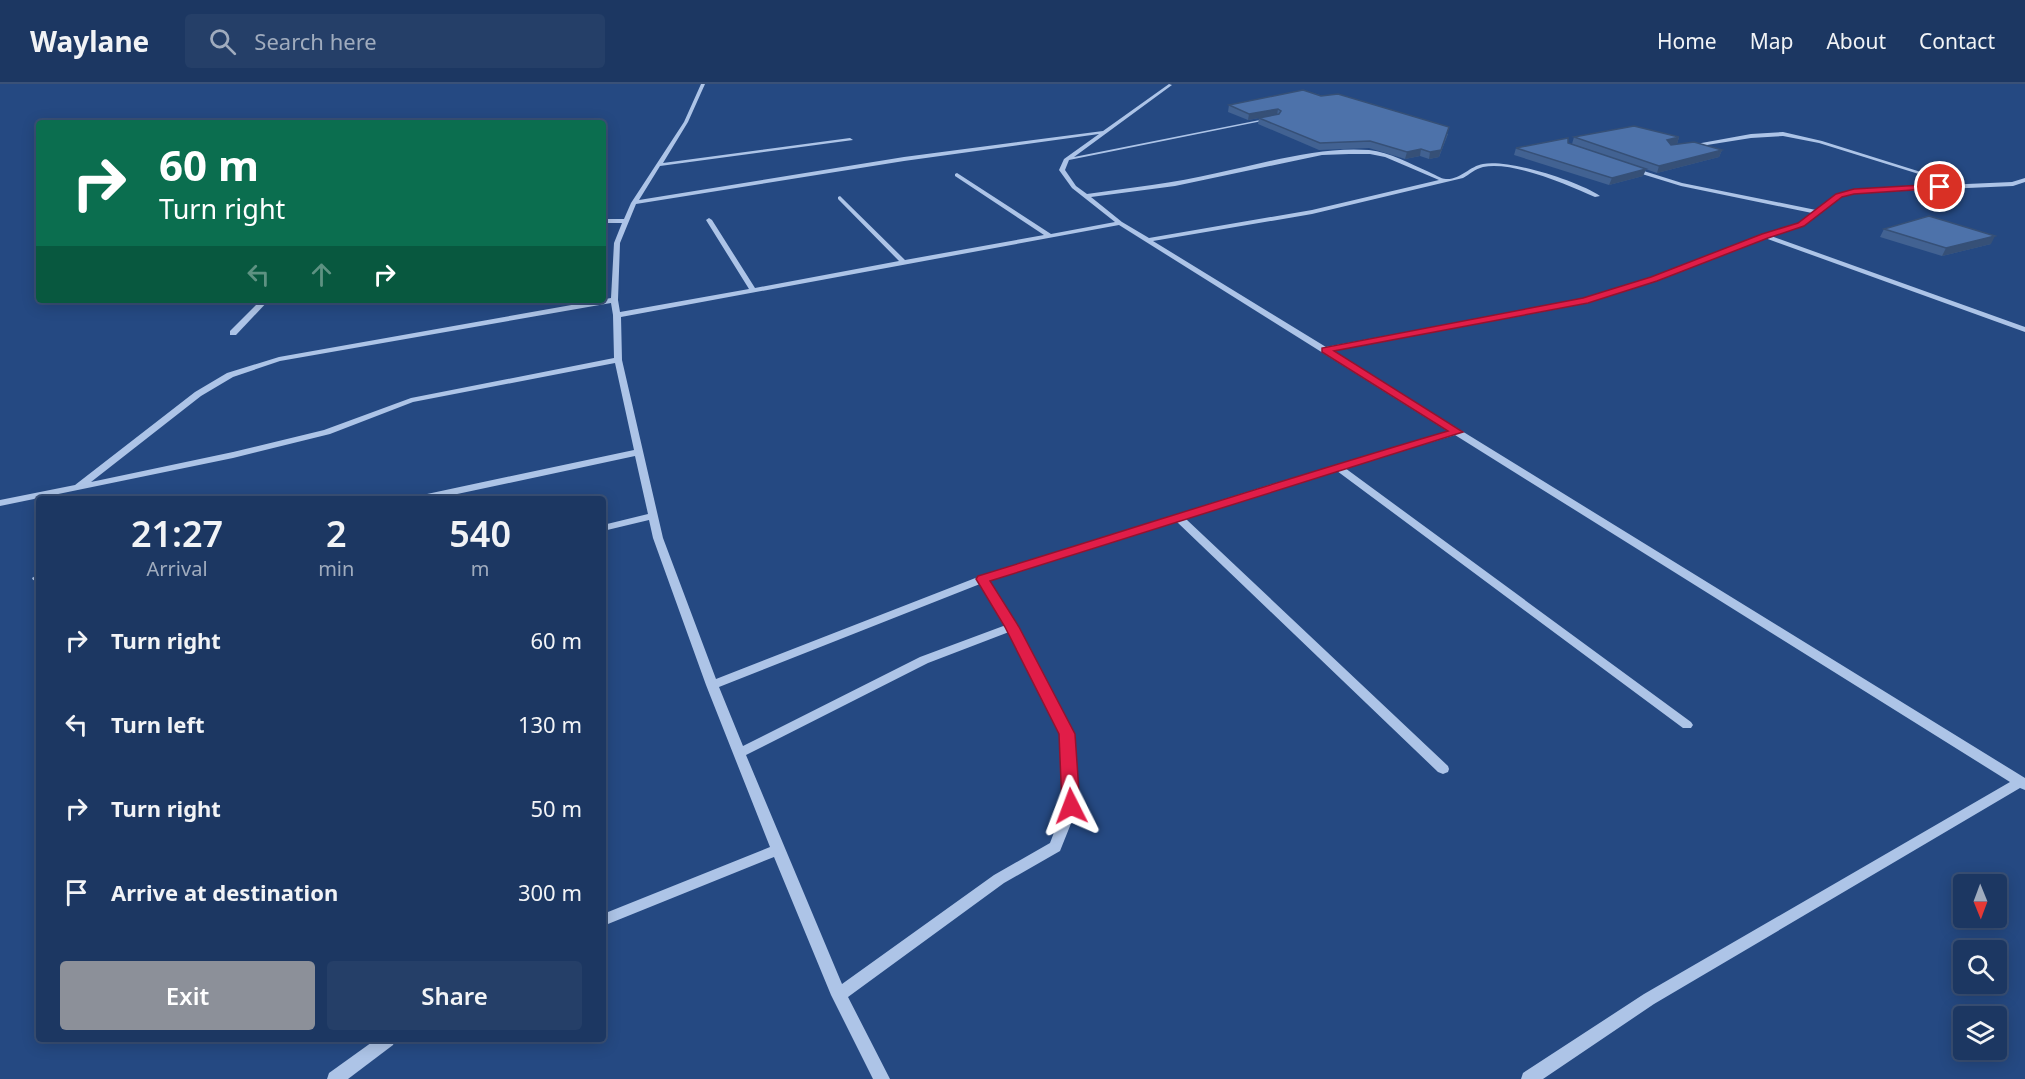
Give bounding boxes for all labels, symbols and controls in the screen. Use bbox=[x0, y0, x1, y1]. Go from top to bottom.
search box bbox=[185, 14, 605, 68]
text: Waylane bbox=[30, 22, 149, 60]
icon: search bbox=[206, 25, 239, 58]
text: Search here bbox=[254, 26, 377, 56]
text: Home bbox=[1657, 27, 1717, 55]
text: Map bbox=[1750, 27, 1793, 55]
text: About bbox=[1826, 27, 1886, 55]
text: Contact bbox=[1919, 27, 1995, 55]
text: 60 m bbox=[159, 136, 259, 193]
icon: right bbox=[60, 144, 138, 222]
pin bbox=[1914, 161, 1965, 212]
icon: arrive bbox=[1923, 170, 1956, 203]
text: Turn right bbox=[159, 190, 285, 227]
icon: left bbox=[242, 258, 275, 291]
icon: ahead bbox=[305, 258, 338, 291]
icon: right bbox=[368, 258, 401, 291]
text: 21:27 bbox=[131, 509, 223, 558]
text: 2 bbox=[326, 509, 347, 558]
text: 540 bbox=[449, 509, 511, 558]
text: Arrival bbox=[147, 555, 208, 582]
text: min bbox=[318, 555, 354, 582]
text: m bbox=[471, 555, 490, 582]
icon: right bbox=[60, 624, 93, 657]
text: Turn right bbox=[111, 625, 221, 655]
text: 60 m bbox=[531, 625, 582, 655]
icon: left bbox=[60, 708, 93, 741]
text: Turn left bbox=[111, 709, 205, 739]
text: 130 m bbox=[518, 709, 582, 739]
position arrow bbox=[1039, 774, 1103, 838]
icon: right bbox=[60, 792, 93, 825]
text: Turn right bbox=[111, 793, 221, 823]
text: 50 m bbox=[531, 793, 582, 823]
north arrow bbox=[1953, 874, 2007, 928]
map controls bbox=[1953, 874, 2007, 1060]
icon: arrive bbox=[60, 876, 93, 909]
text: Arrive at destination bbox=[111, 877, 338, 907]
text: 300 m bbox=[518, 877, 582, 907]
button: search bbox=[1953, 940, 2007, 994]
button: Exit bbox=[60, 961, 315, 1030]
button: Share bbox=[327, 961, 582, 1030]
button: layers bbox=[1953, 1006, 2007, 1060]

